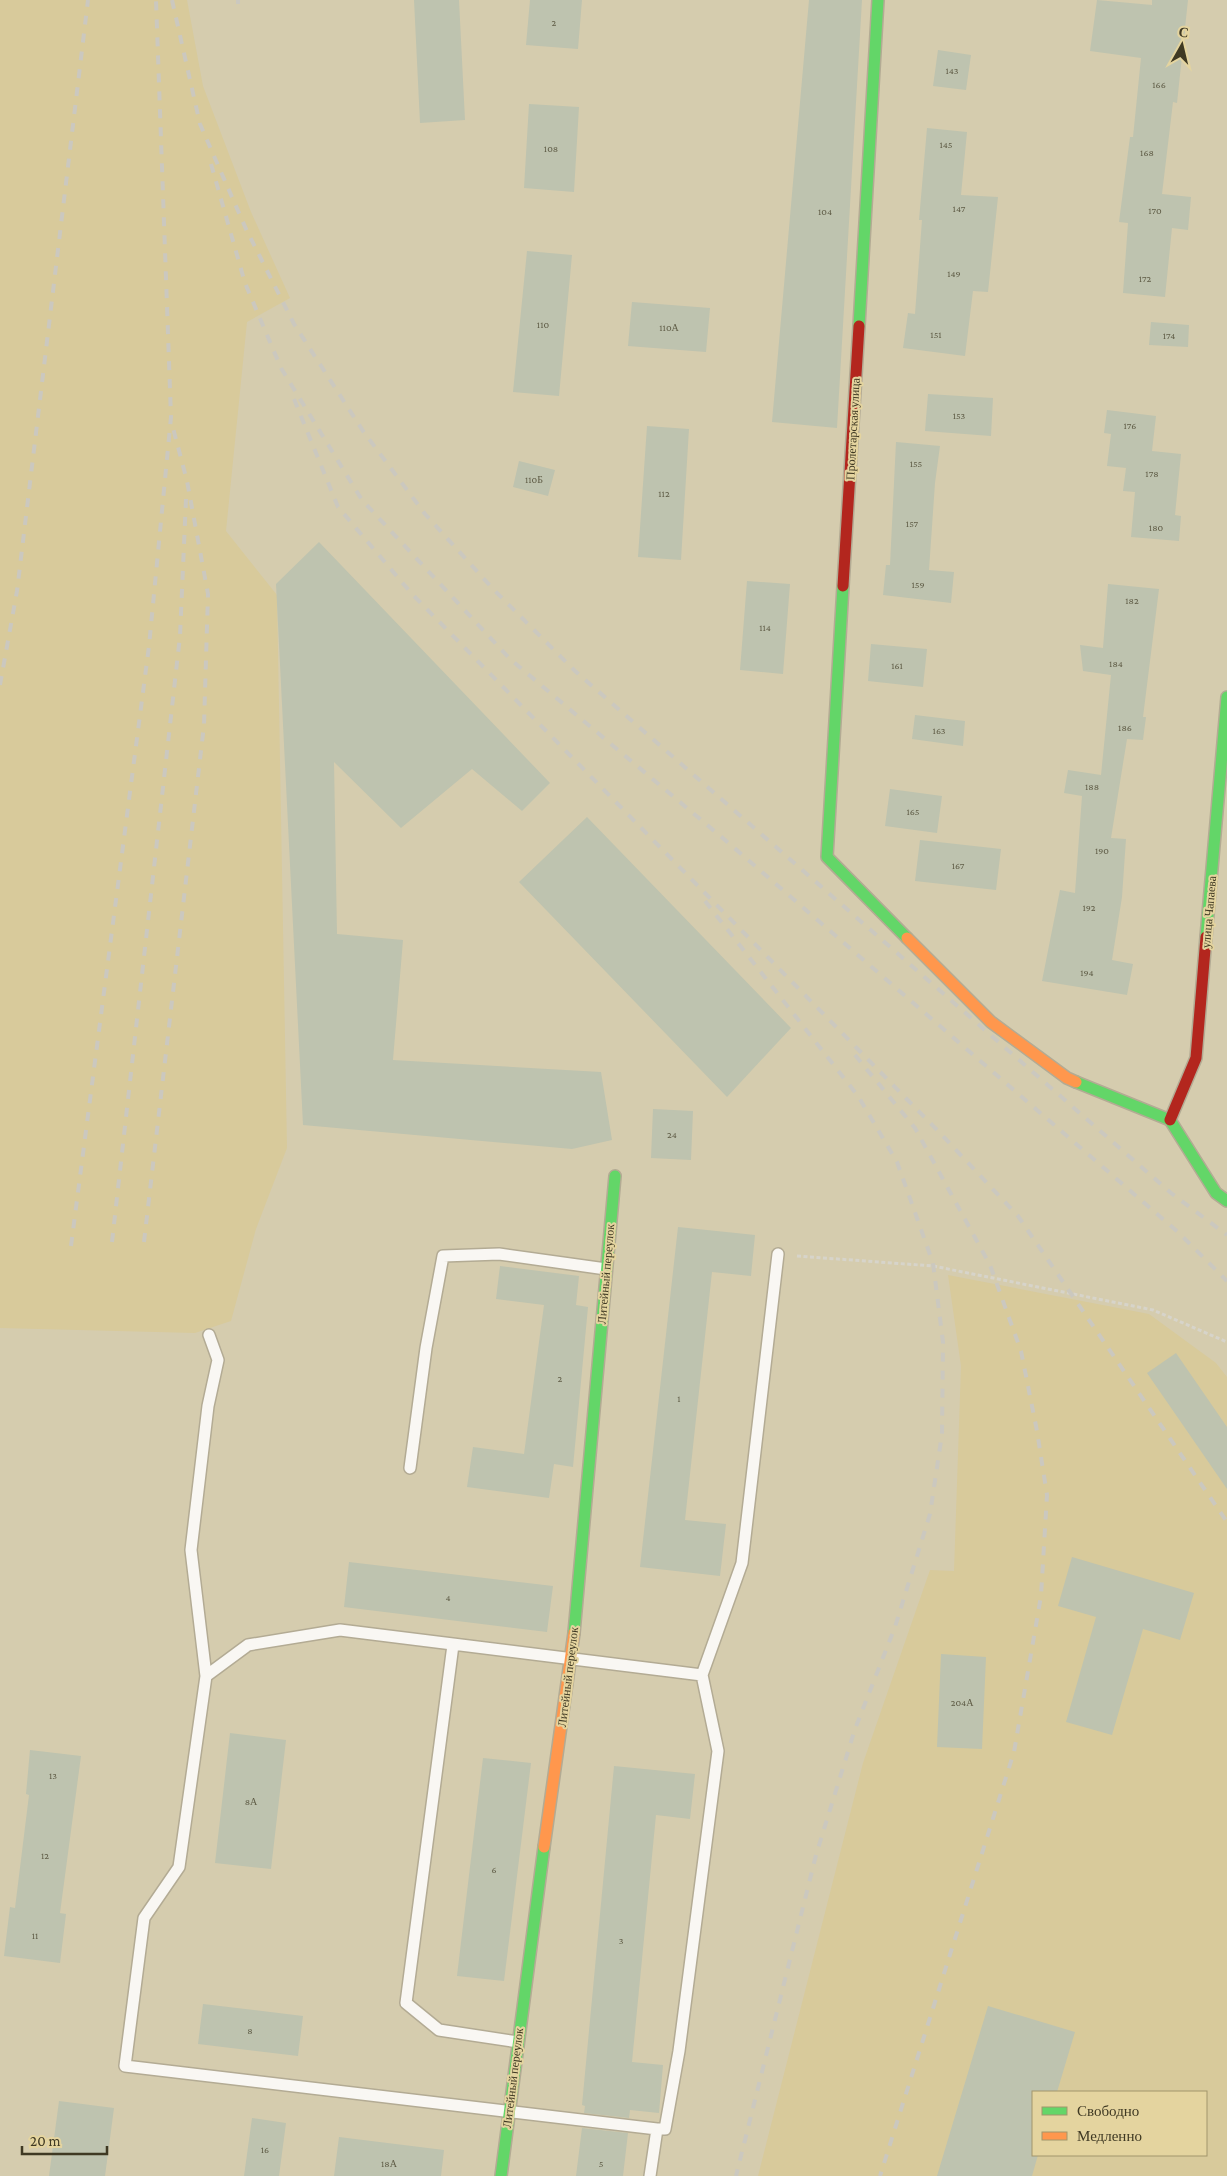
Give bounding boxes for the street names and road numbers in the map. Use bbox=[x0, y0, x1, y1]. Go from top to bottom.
street label: Пролетарская улица bbox=[843, 377, 863, 480]
street label: улица Чапаева bbox=[1199, 874, 1219, 949]
street label: Литейный переулок bbox=[595, 1223, 617, 1325]
street label: Литейный переулок bbox=[555, 1626, 581, 1728]
street label: Литейный переулок bbox=[500, 2027, 526, 2129]

